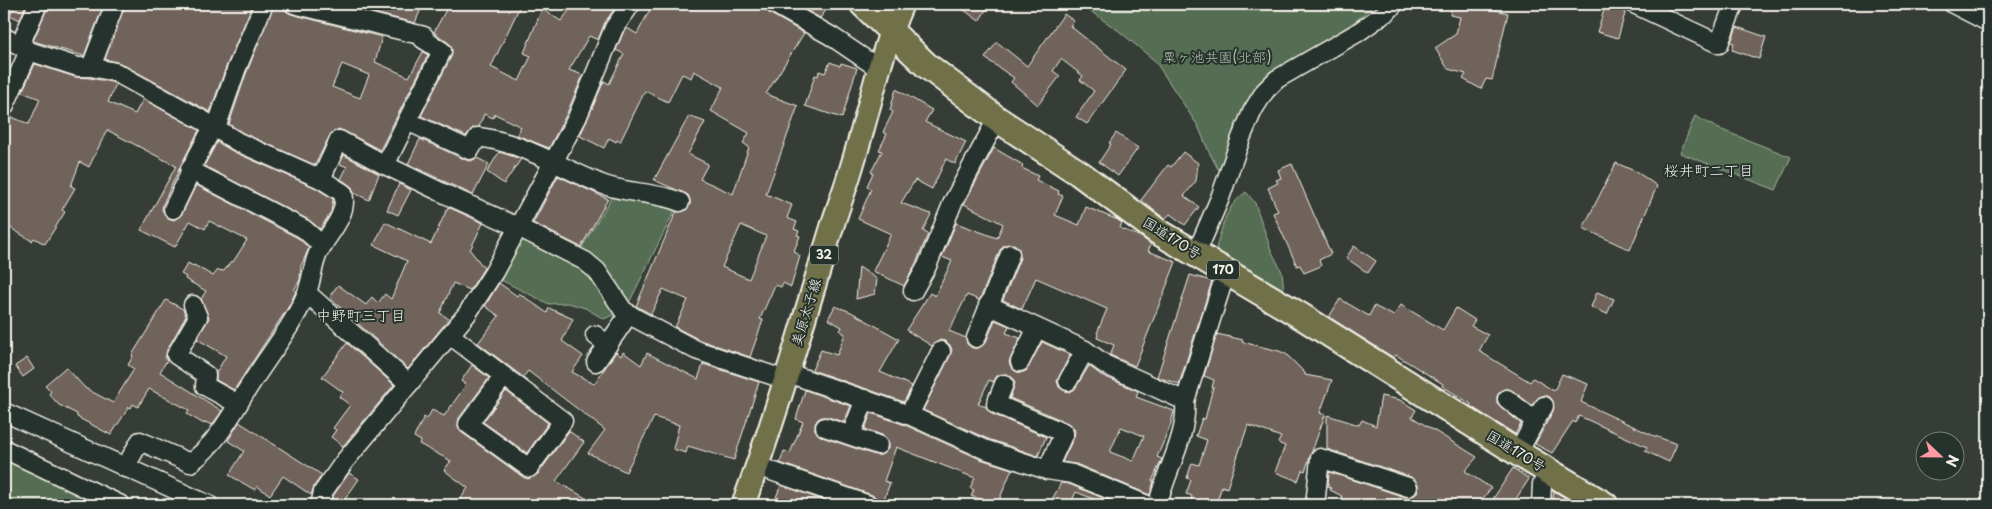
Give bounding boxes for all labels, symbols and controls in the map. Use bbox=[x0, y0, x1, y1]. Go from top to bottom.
park label: 粟ヶ池共園(北部) bbox=[1162, 46, 1272, 67]
district label: 桜井町二丁目 bbox=[1664, 158, 1754, 181]
street label: 国道170号 bbox=[1139, 211, 1206, 264]
road number: 32 bbox=[810, 246, 838, 264]
road number: 170 bbox=[1207, 260, 1239, 280]
street label: 美原太子線 bbox=[785, 275, 826, 348]
district label: 中野町三丁目 bbox=[316, 303, 406, 326]
street label: 国道170号 bbox=[1483, 425, 1550, 477]
north arrow bbox=[1914, 432, 1964, 482]
text: N bbox=[1941, 452, 1964, 470]

